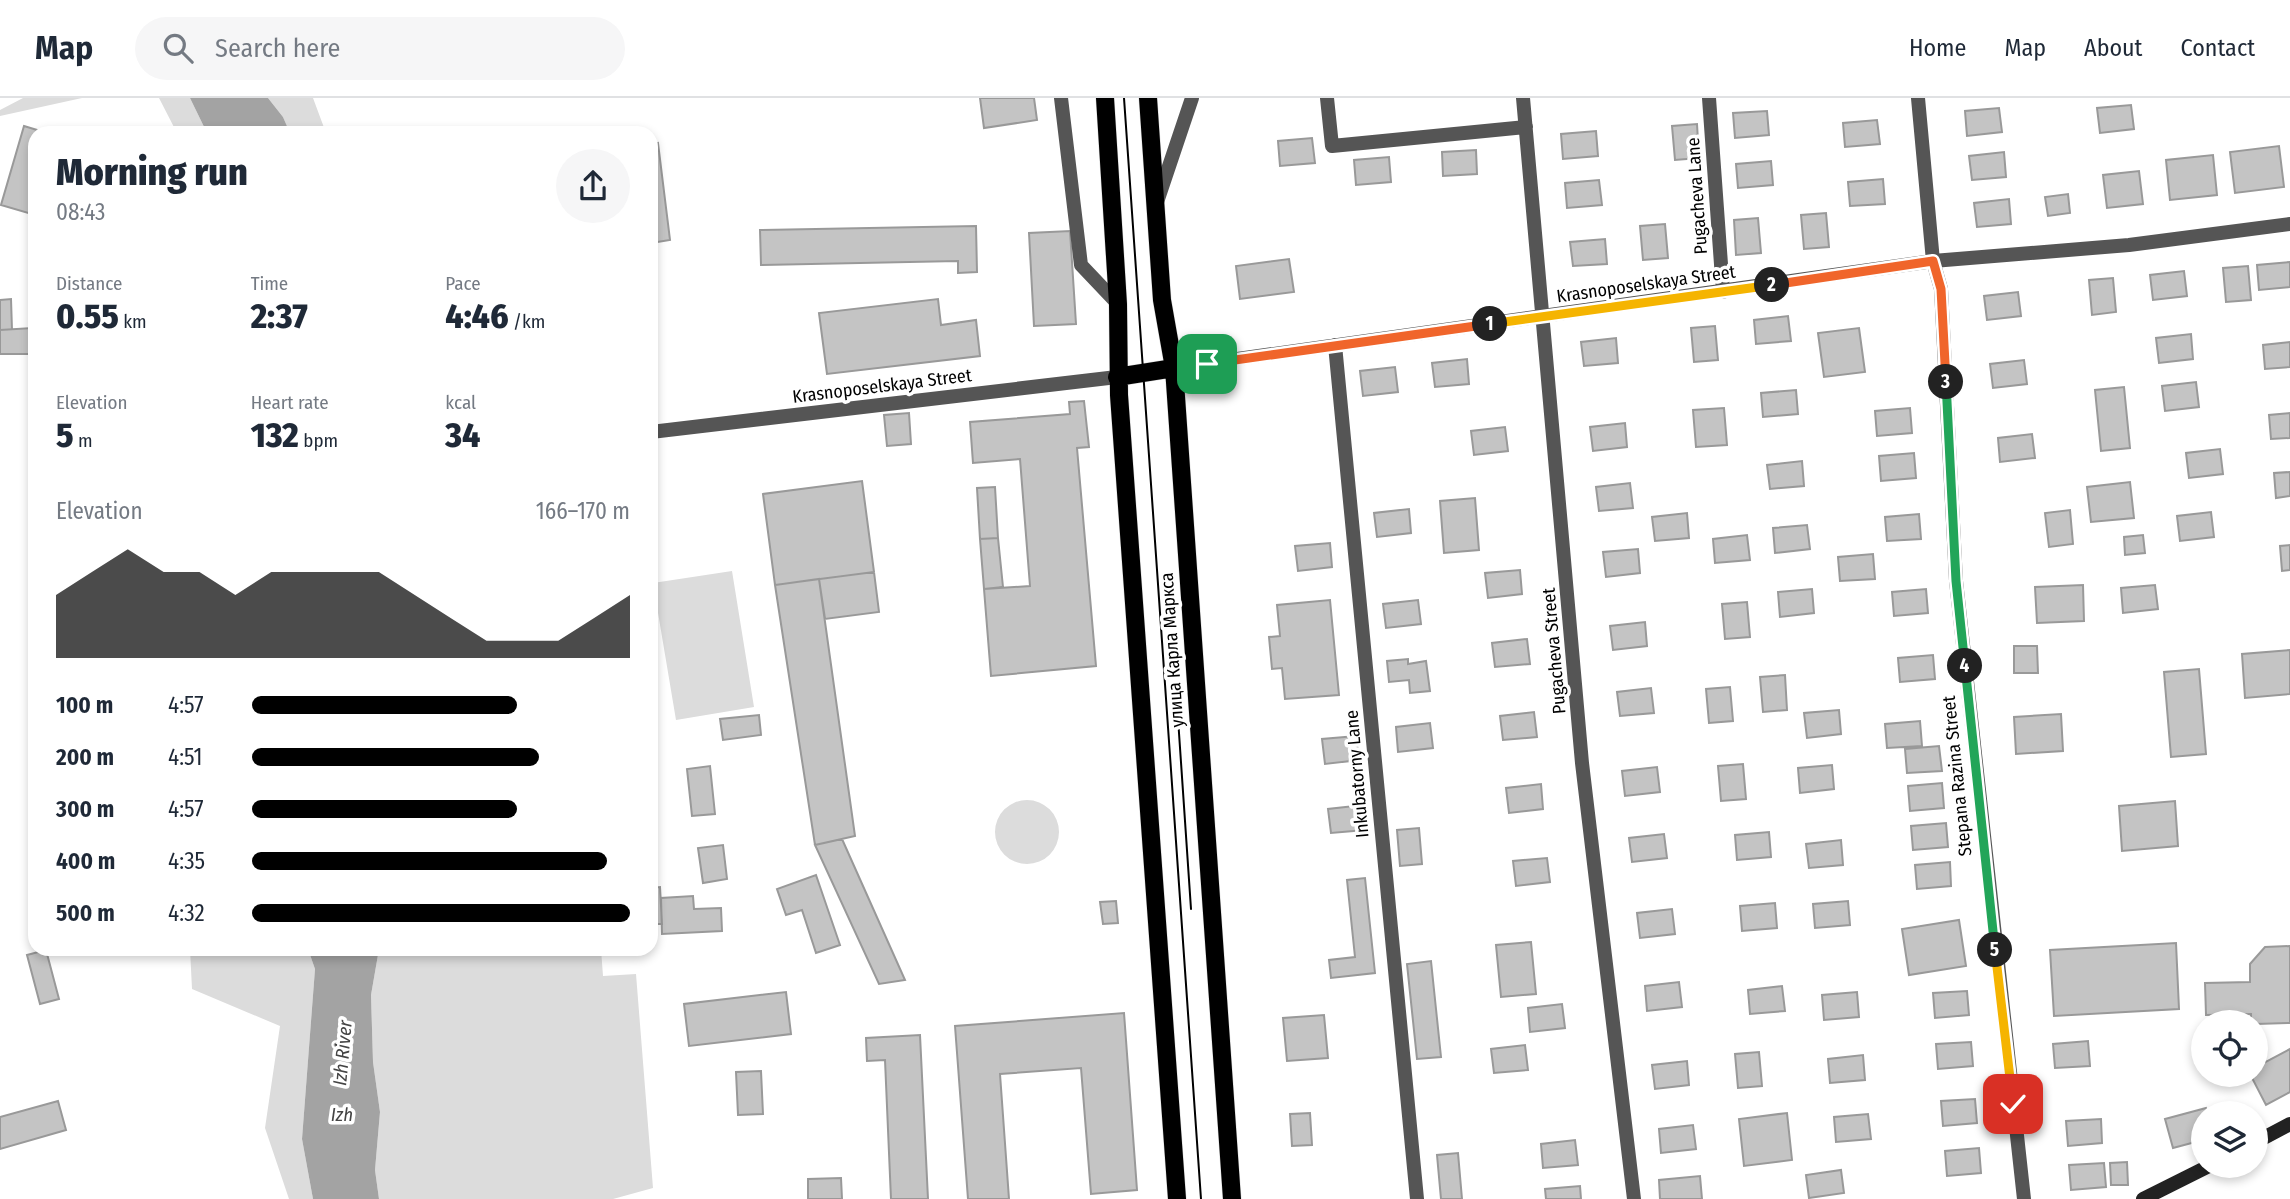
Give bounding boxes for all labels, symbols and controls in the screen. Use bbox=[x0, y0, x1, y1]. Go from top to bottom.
search box bbox=[135, 17, 625, 80]
text: Map bbox=[35, 28, 93, 68]
icon: search bbox=[159, 29, 197, 67]
text: Search here bbox=[215, 33, 340, 64]
text: Home bbox=[1909, 34, 1966, 62]
text: Map bbox=[2004, 34, 2046, 62]
text: About bbox=[2084, 34, 2142, 62]
text: Contact bbox=[2180, 34, 2255, 62]
street label: Pugacheva Lane bbox=[1682, 137, 1712, 255]
text: Morning run bbox=[56, 149, 248, 195]
button: share bbox=[556, 149, 630, 223]
text: 08:43 bbox=[56, 198, 105, 226]
street label: Krasnoposelskaya Street bbox=[1555, 261, 1737, 307]
pin: 2 bbox=[1754, 268, 1790, 302]
text: Distance bbox=[56, 272, 123, 295]
text: Time bbox=[251, 272, 288, 295]
text: Pace bbox=[445, 272, 481, 295]
text: 2 bbox=[1767, 273, 1776, 296]
text: 0.55 bbox=[56, 295, 119, 337]
text: 2:37 bbox=[251, 295, 308, 337]
text: 4:46 bbox=[445, 295, 509, 337]
pin: 1 bbox=[1472, 306, 1508, 342]
text: km bbox=[119, 310, 147, 333]
text: /km bbox=[509, 310, 545, 333]
text: 1 bbox=[1485, 312, 1494, 335]
pin bbox=[1177, 334, 1237, 394]
icon: arrive bbox=[1188, 345, 1226, 383]
street label: Krasnoposelskaya Street bbox=[791, 364, 973, 408]
pin: 3 bbox=[1928, 364, 1964, 400]
text: 3 bbox=[1941, 370, 1950, 393]
text: Elevation bbox=[56, 391, 128, 414]
text: Heart rate bbox=[251, 391, 329, 414]
text: kcal bbox=[445, 391, 476, 414]
text: 5 bbox=[56, 414, 74, 456]
text: 132 bbox=[251, 414, 299, 456]
text: 34 bbox=[445, 414, 480, 456]
text: m bbox=[74, 429, 93, 452]
text: bpm bbox=[299, 429, 338, 452]
text: Elevation bbox=[56, 497, 143, 525]
text: 166–170 m bbox=[536, 497, 630, 525]
street label: улица Карла Маркса bbox=[1156, 572, 1188, 728]
street label: Pugacheva Street bbox=[1538, 587, 1570, 715]
pin: 4 bbox=[1948, 648, 1982, 684]
text: 4 bbox=[1960, 654, 1969, 677]
text: 100 m bbox=[56, 691, 113, 719]
text: 4:57 bbox=[168, 691, 204, 719]
street label: Stepana Razina Street bbox=[1938, 695, 1976, 857]
street label: Inkubatorny Lane bbox=[1340, 709, 1374, 839]
text: 200 m bbox=[56, 743, 114, 771]
text: 4:51 bbox=[168, 743, 203, 771]
text: 300 m bbox=[56, 795, 114, 823]
text: 4:57 bbox=[168, 795, 204, 823]
text: 400 m bbox=[56, 847, 115, 875]
text: 4:35 bbox=[168, 847, 205, 875]
text: 500 m bbox=[56, 899, 115, 927]
text: 4:32 bbox=[168, 899, 205, 927]
pin: 5 bbox=[1978, 932, 2012, 968]
text: 5 bbox=[1990, 938, 1999, 961]
map controls bbox=[2191, 1010, 2268, 1178]
button: locate bbox=[2191, 1010, 2268, 1087]
water label: Izh River bbox=[328, 1018, 357, 1087]
pin bbox=[1983, 1074, 2043, 1134]
icon: check bbox=[1994, 1085, 2032, 1123]
button: layers bbox=[2191, 1101, 2268, 1178]
water label: Izh bbox=[331, 1103, 353, 1126]

